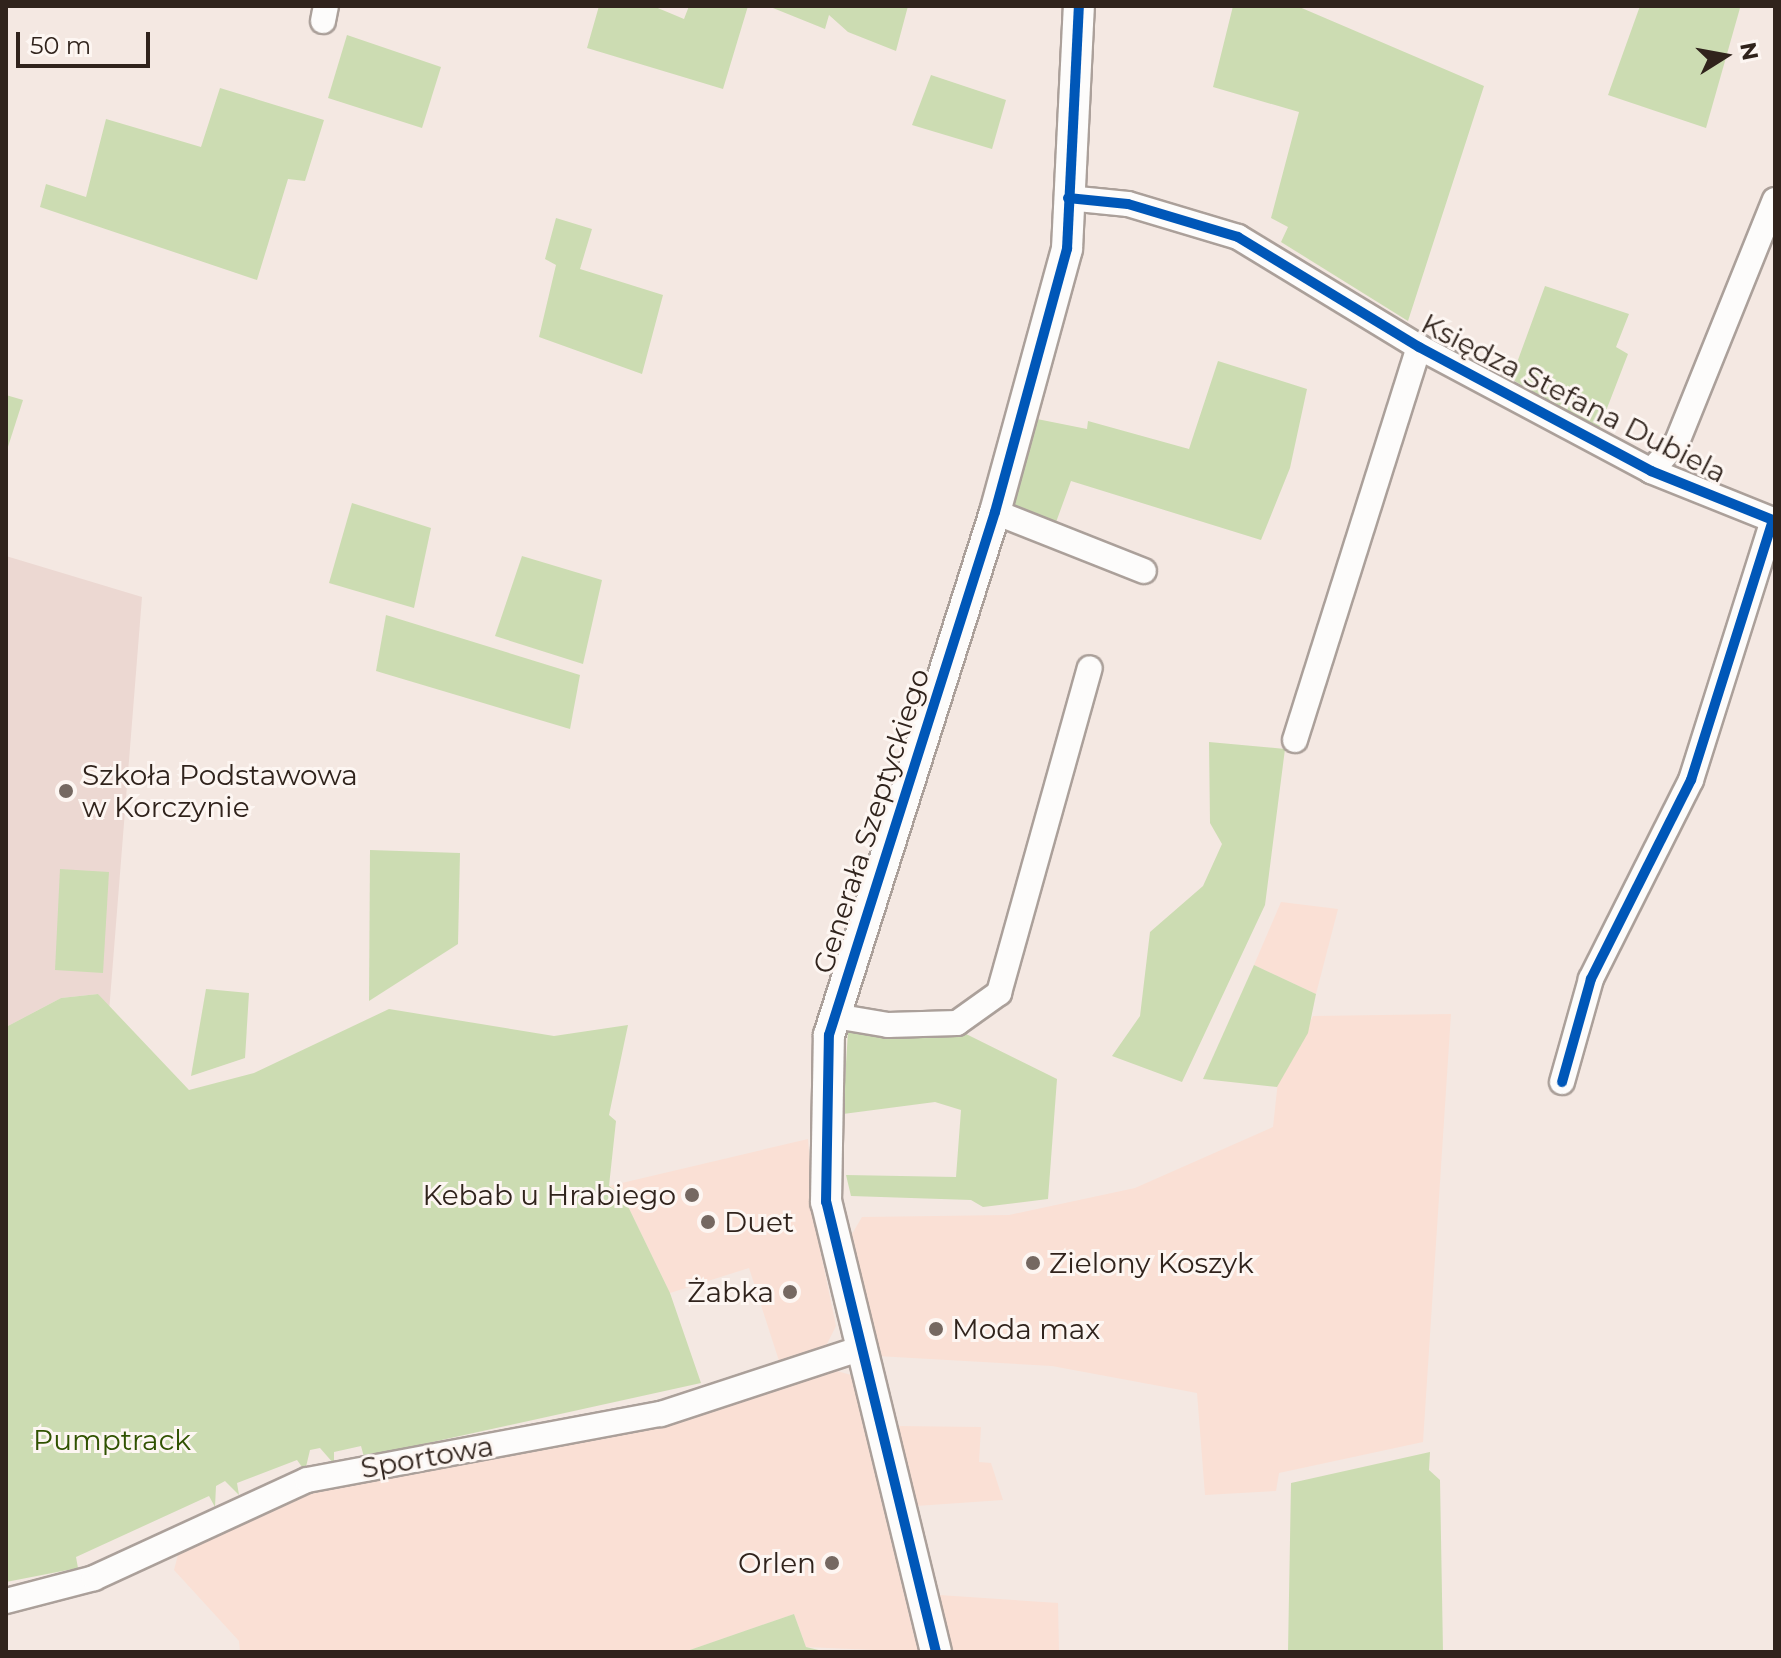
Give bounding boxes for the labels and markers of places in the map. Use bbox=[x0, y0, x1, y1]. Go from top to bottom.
place label: Szkoła Podstawowa w Korczynie bbox=[82, 758, 358, 824]
marker: Szkoła Podstawowa w Korczynie bbox=[57, 782, 75, 800]
place label: Kebab u Hrabiego bbox=[422, 1178, 676, 1212]
marker: Kebab u Hrabiego bbox=[683, 1186, 701, 1204]
place label: Duet bbox=[724, 1205, 794, 1239]
marker: Duet bbox=[699, 1213, 717, 1231]
place label: Zielony Koszyk bbox=[1049, 1246, 1254, 1280]
marker: Zielony Koszyk bbox=[1024, 1254, 1042, 1272]
place label: Żabka bbox=[687, 1275, 774, 1309]
marker: Żabka bbox=[781, 1283, 799, 1301]
place label: Moda max bbox=[952, 1312, 1100, 1346]
marker: Moda max bbox=[927, 1320, 945, 1338]
place label: Orlen bbox=[738, 1546, 816, 1580]
marker: Orlen bbox=[823, 1554, 841, 1572]

